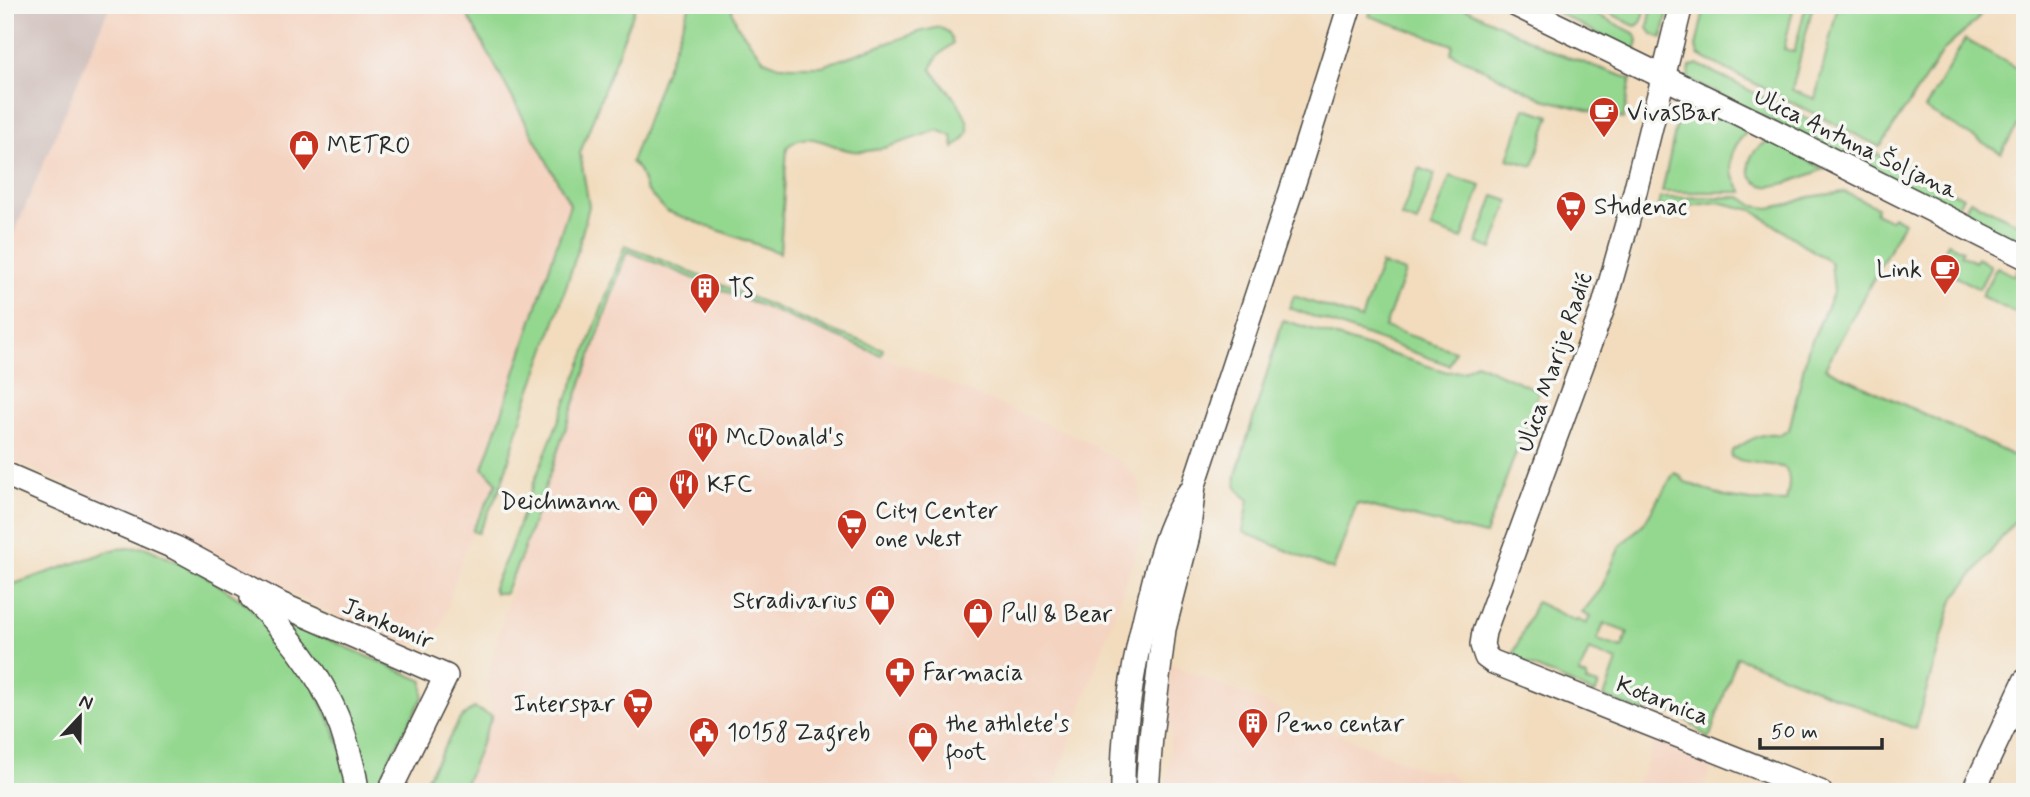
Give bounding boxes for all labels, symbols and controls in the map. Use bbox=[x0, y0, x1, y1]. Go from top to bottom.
street label: Ulica Antuna Šoljana bbox=[1748, 82, 1963, 207]
cafe icon: VivasBar bbox=[1587, 95, 1621, 139]
place label: VivasBar bbox=[1627, 98, 1720, 129]
shop icon: METRO bbox=[287, 128, 321, 172]
place label: METRO bbox=[327, 131, 411, 162]
supermarket icon: Studenac bbox=[1554, 189, 1588, 233]
place label: Studenac bbox=[1594, 192, 1687, 223]
cafe icon: Link bbox=[1928, 252, 1962, 296]
place label: Link bbox=[1876, 255, 1922, 286]
street label: Ulica Marije Radić bbox=[1510, 268, 1601, 457]
building icon: TS bbox=[688, 271, 722, 315]
place label: TS bbox=[728, 274, 754, 305]
restaurant icon: McDonald's bbox=[686, 420, 720, 464]
place label: McDonald's bbox=[726, 423, 844, 454]
restaurant icon: KFC bbox=[667, 467, 701, 511]
place label: KFC bbox=[707, 470, 752, 501]
shop icon: Deichmann bbox=[626, 484, 660, 528]
place label: Deichmann bbox=[500, 487, 620, 518]
place label: City Center one West bbox=[875, 496, 998, 555]
supermarket icon: City Center one West bbox=[835, 507, 869, 551]
shop icon: Stradivarius bbox=[863, 583, 897, 627]
place label: Stradivarius bbox=[733, 586, 857, 617]
street label: Jankomir bbox=[337, 591, 438, 657]
shop icon: Pull & Bear bbox=[961, 596, 995, 640]
place label: Pull & Bear bbox=[1001, 599, 1112, 630]
pharmacy icon: Farmacia bbox=[883, 655, 917, 699]
place label: Farmacia bbox=[923, 658, 1023, 689]
street label: Kotarnica bbox=[1612, 670, 1713, 733]
north arrow bbox=[46, 682, 116, 752]
supermarket icon: Interspar bbox=[621, 686, 655, 730]
text: N bbox=[75, 689, 96, 717]
place label: Interspar bbox=[514, 689, 616, 720]
building icon: Pemo centar bbox=[1236, 706, 1270, 750]
scale bar bbox=[1760, 706, 1883, 750]
place label: the athlete's foot bbox=[946, 709, 1070, 770]
place label: Pemo centar bbox=[1276, 709, 1405, 740]
public building icon: 10158 Zagreb bbox=[687, 715, 721, 759]
place label: 10158 Zagreb bbox=[727, 718, 870, 752]
text: 50 m bbox=[1771, 718, 1818, 746]
shop icon: the athlete's foot bbox=[906, 720, 940, 764]

